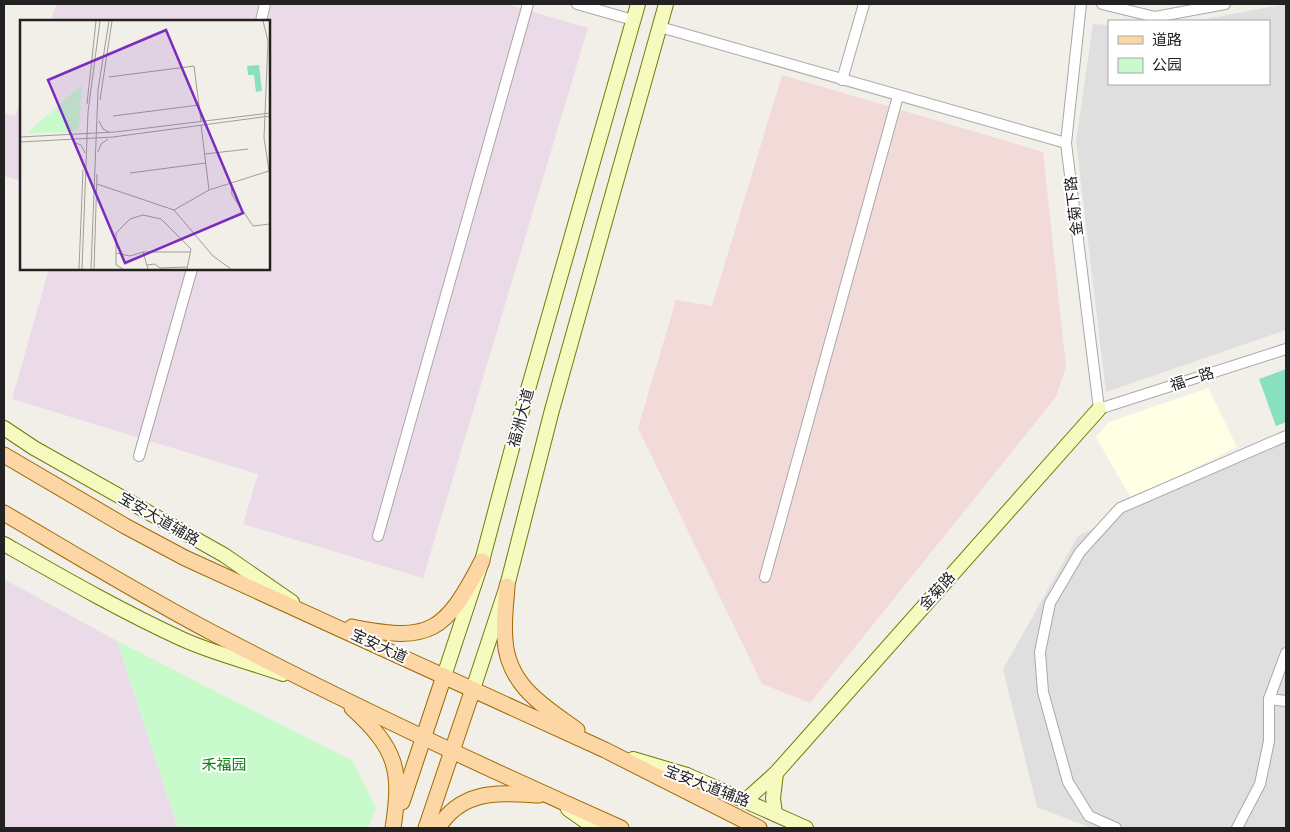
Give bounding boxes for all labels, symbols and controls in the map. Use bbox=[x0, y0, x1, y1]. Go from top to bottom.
inset map bbox=[20, 20, 270, 270]
legend bbox=[1108, 20, 1270, 85]
text: 道路 bbox=[1152, 31, 1182, 49]
text: 公园 bbox=[1152, 56, 1182, 74]
street label: 金菊下路 bbox=[1061, 175, 1087, 237]
street label: 福一路 bbox=[1168, 363, 1216, 395]
street label: 福洲大道 bbox=[505, 387, 537, 449]
street label: 宝安大道辅路 bbox=[116, 489, 202, 549]
street label: 金菊路 bbox=[915, 568, 959, 614]
street label: 宝安大道 bbox=[348, 625, 410, 667]
park label: 禾福园 bbox=[201, 756, 247, 774]
street label: 宝安大道辅路 bbox=[662, 761, 752, 811]

